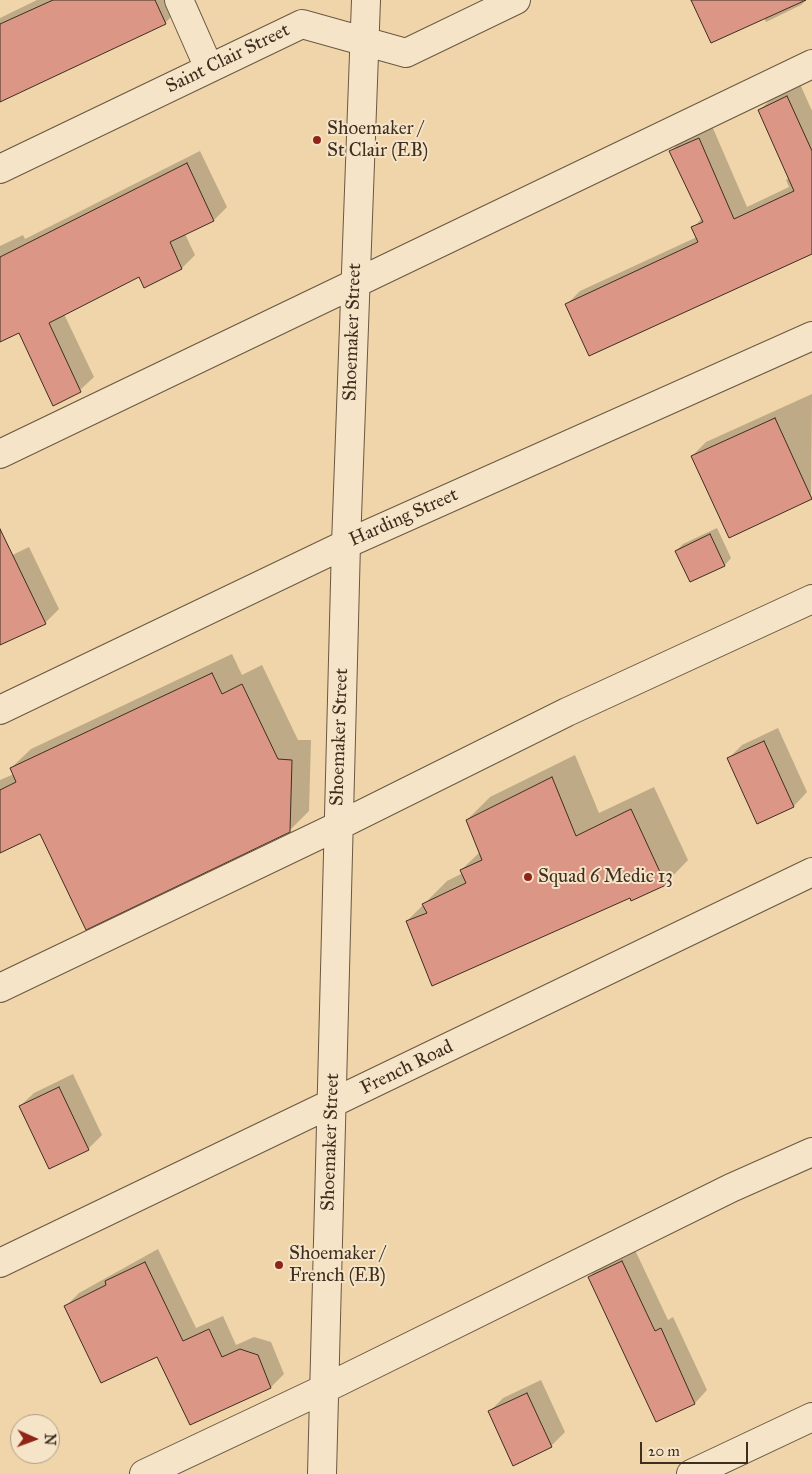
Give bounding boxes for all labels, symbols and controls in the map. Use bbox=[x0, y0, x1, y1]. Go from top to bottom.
street label: Saint Clair Street bbox=[162, 19, 294, 99]
place label: Shoemaker / St Clair (EB) bbox=[327, 118, 428, 162]
marker: Shoemaker / St Clair (EB) bbox=[311, 134, 323, 146]
street label: Shoemaker Street bbox=[339, 263, 367, 401]
street label: Harding Street bbox=[346, 484, 462, 552]
street label: Shoemaker Street bbox=[326, 668, 354, 806]
place label: Squad 6 Medic 13 bbox=[538, 866, 673, 888]
marker: Squad 6 Medic 13 bbox=[522, 871, 534, 883]
street label: French Road bbox=[357, 1036, 457, 1100]
street label: Shoemaker Street bbox=[317, 1073, 345, 1211]
place label: Shoemaker / French (EB) bbox=[289, 1243, 386, 1287]
marker: Shoemaker / French (EB) bbox=[273, 1259, 285, 1271]
north arrow bbox=[10, 1414, 60, 1464]
scale bar bbox=[642, 1432, 750, 1464]
text: N bbox=[41, 1433, 58, 1446]
text: 20 m bbox=[648, 1442, 680, 1460]

